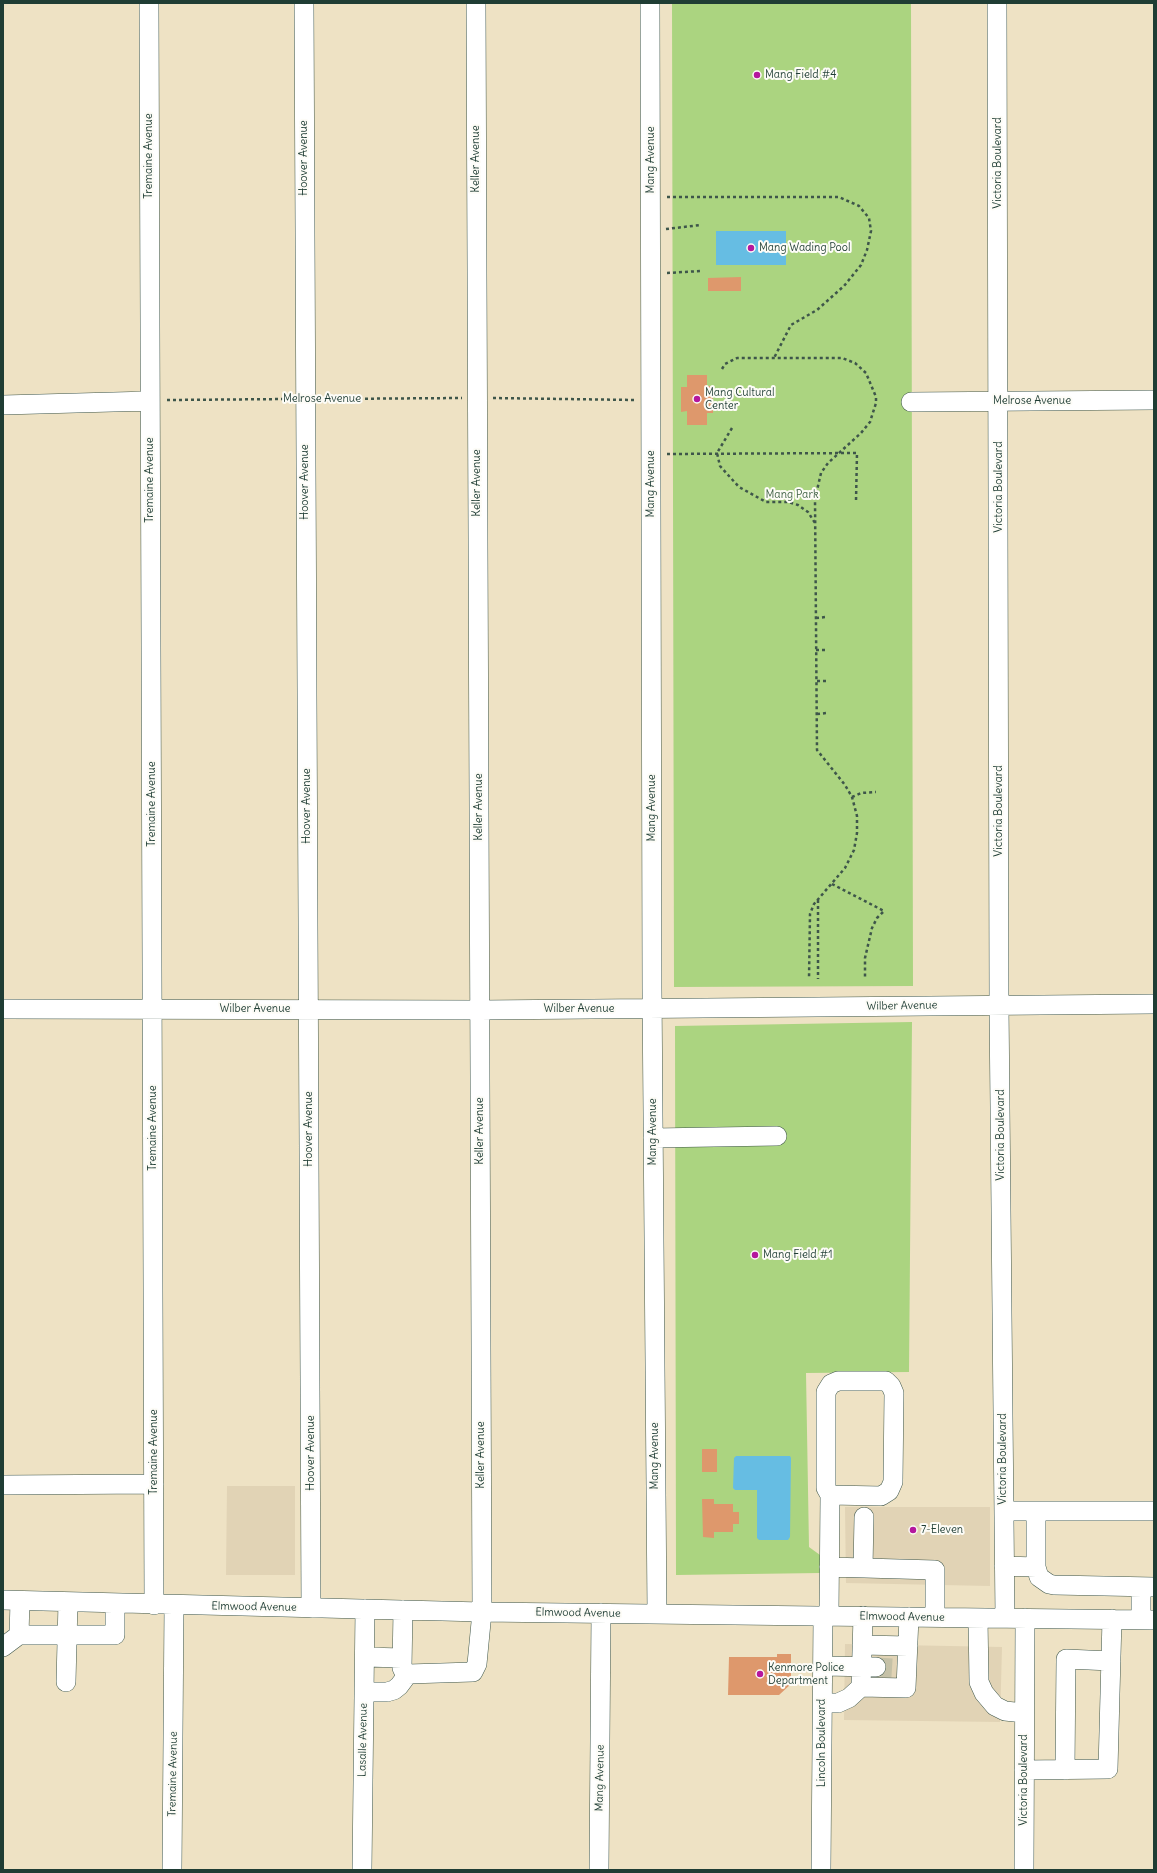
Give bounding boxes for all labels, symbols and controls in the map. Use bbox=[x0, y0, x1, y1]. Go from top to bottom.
place label: Mang Field #4 bbox=[765, 68, 837, 82]
marker: Mang Field #4 bbox=[752, 70, 762, 80]
street label: Tremaine Avenue bbox=[142, 113, 156, 199]
street label: Victoria Boulevard bbox=[991, 117, 1005, 209]
street label: Hoover Avenue bbox=[297, 120, 311, 196]
street label: Keller Avenue bbox=[469, 125, 483, 193]
street label: Mang Avenue bbox=[644, 126, 658, 194]
place label: Mang Wading Pool bbox=[759, 241, 850, 255]
marker: Mang Wading Pool bbox=[746, 243, 756, 253]
place label: Mang Cultural Center bbox=[705, 386, 774, 412]
street label: Melrose Avenue bbox=[283, 392, 361, 406]
marker: Mang Cultural Center bbox=[692, 394, 702, 404]
street label: Melrose Avenue bbox=[993, 394, 1071, 408]
street label: Tremaine Avenue bbox=[143, 437, 157, 523]
street label: Victoria Boulevard bbox=[992, 441, 1006, 533]
street label: Hoover Avenue bbox=[298, 444, 312, 520]
street label: Keller Avenue bbox=[470, 449, 484, 517]
street label: Mang Avenue bbox=[644, 450, 658, 518]
park label: Mang Park bbox=[766, 488, 818, 502]
street label: Tremaine Avenue bbox=[145, 761, 159, 847]
street label: Victoria Boulevard bbox=[992, 765, 1006, 857]
street label: Hoover Avenue bbox=[300, 768, 314, 844]
street label: Keller Avenue bbox=[472, 773, 486, 841]
street label: Mang Avenue bbox=[645, 774, 659, 842]
street label: Wilber Avenue bbox=[866, 999, 938, 1013]
street label: Wilber Avenue bbox=[220, 1002, 290, 1016]
street label: Wilber Avenue bbox=[544, 1002, 614, 1016]
street label: Tremaine Avenue bbox=[146, 1085, 160, 1171]
street label: Victoria Boulevard bbox=[994, 1089, 1008, 1181]
street label: Hoover Avenue bbox=[302, 1091, 316, 1167]
street label: Keller Avenue bbox=[473, 1097, 487, 1165]
street label: Mang Avenue bbox=[646, 1098, 660, 1166]
place label: Mang Field #1 bbox=[763, 1248, 833, 1262]
marker: Mang Field #1 bbox=[750, 1250, 760, 1260]
street label: Tremaine Avenue bbox=[147, 1409, 161, 1495]
street label: Victoria Boulevard bbox=[996, 1413, 1010, 1505]
street label: Hoover Avenue bbox=[304, 1415, 318, 1491]
street label: Keller Avenue bbox=[474, 1421, 488, 1489]
street label: Mang Avenue bbox=[648, 1422, 662, 1490]
place label: 7-Eleven bbox=[921, 1523, 963, 1537]
marker: 7-Eleven bbox=[908, 1525, 918, 1535]
street label: Elmwood Avenue bbox=[211, 1600, 297, 1614]
street label: Elmwood Avenue bbox=[535, 1606, 621, 1620]
street label: Elmwood Avenue bbox=[859, 1610, 945, 1624]
place label: Kenmore Police Department bbox=[768, 1661, 844, 1687]
marker: Kenmore Police Department bbox=[755, 1669, 765, 1679]
street label: Lincoln Boulevard bbox=[815, 1699, 829, 1787]
street label: Lasalle Avenue bbox=[356, 1703, 370, 1777]
street label: Tremaine Avenue bbox=[166, 1731, 180, 1817]
street label: Victoria Boulevard bbox=[1017, 1734, 1031, 1826]
street label: Mang Avenue bbox=[593, 1744, 607, 1812]

